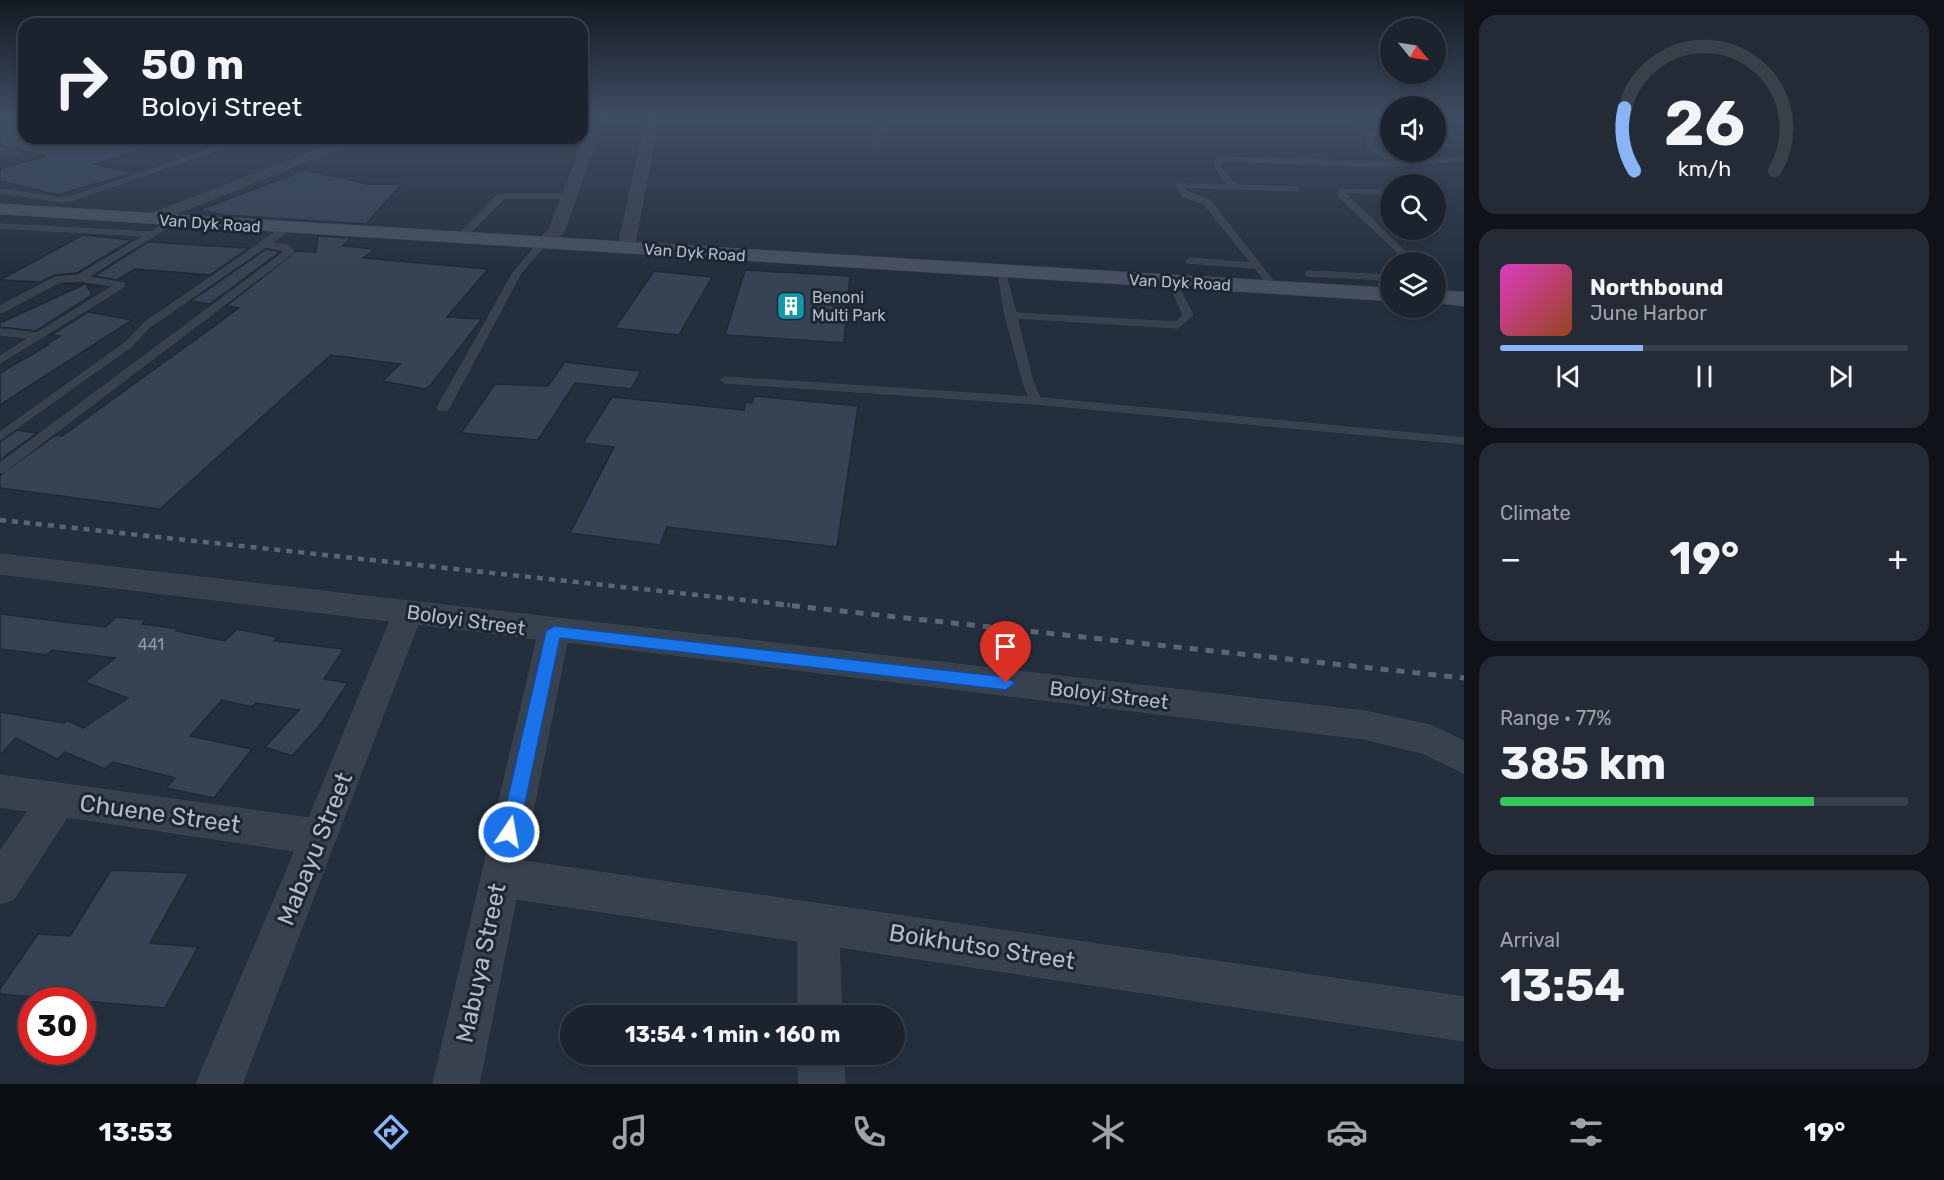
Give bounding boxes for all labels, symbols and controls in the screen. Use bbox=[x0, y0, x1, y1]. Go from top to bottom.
north arrow bbox=[1380, 18, 1446, 84]
map controls bbox=[1380, 18, 1446, 318]
text: 50 m bbox=[141, 40, 244, 90]
icon: right bbox=[42, 42, 120, 120]
text: 26 bbox=[1663, 88, 1745, 162]
text: Boloyi Street bbox=[141, 91, 302, 123]
button: sound bbox=[1380, 96, 1446, 162]
text: km/h bbox=[1677, 157, 1731, 182]
button: search bbox=[1380, 174, 1446, 240]
street label: Van Dyk Road bbox=[159, 210, 261, 237]
street label: Van Dyk Road bbox=[644, 239, 746, 266]
button: layers bbox=[1380, 252, 1446, 318]
street label: Van Dyk Road bbox=[1129, 270, 1231, 295]
text: Northbound bbox=[1590, 274, 1723, 301]
place label: Benoni Multi Park bbox=[812, 288, 886, 325]
building icon: Benoni Multi Park bbox=[775, 290, 807, 322]
text: June Harbor bbox=[1590, 301, 1707, 325]
icon: previous bbox=[1552, 360, 1585, 393]
icon: pause bbox=[1688, 360, 1721, 393]
icon: next bbox=[1824, 360, 1857, 393]
text: Climate bbox=[1500, 501, 1571, 525]
text: 19° bbox=[1670, 532, 1739, 585]
text: − bbox=[1500, 539, 1521, 578]
text: + bbox=[1887, 539, 1908, 578]
street label: Boloyi Street bbox=[405, 600, 527, 640]
pin bbox=[980, 621, 1031, 683]
icon: arrive bbox=[989, 630, 1022, 663]
house number: 441 bbox=[138, 635, 164, 654]
street label: Boloyi Street bbox=[1048, 676, 1170, 714]
text: Range · 77% bbox=[1500, 706, 1612, 730]
text: 385 km bbox=[1500, 737, 1666, 790]
street label: Mabayu Street bbox=[272, 768, 358, 930]
street label: Chuene Street bbox=[78, 789, 242, 839]
position arrow bbox=[477, 800, 541, 864]
street label: Mabuya Street bbox=[450, 881, 512, 1045]
street label: Boikhutso Street bbox=[887, 918, 1077, 976]
text: Arrival bbox=[1500, 928, 1560, 952]
text: 13:54 bbox=[1500, 959, 1625, 1012]
speed limit sign: 30 bbox=[18, 987, 96, 1065]
text: 13:54 · 1 min · 160 m bbox=[625, 1021, 840, 1048]
icon: directions bbox=[370, 1111, 412, 1153]
icon: music bbox=[609, 1111, 651, 1153]
icon: phone bbox=[848, 1111, 890, 1153]
icon: climate bbox=[1087, 1111, 1129, 1153]
icon: car bbox=[1326, 1111, 1368, 1153]
icon: filters bbox=[1565, 1111, 1607, 1153]
text: 13:53 bbox=[98, 1116, 173, 1148]
text: 19° bbox=[1804, 1116, 1845, 1148]

